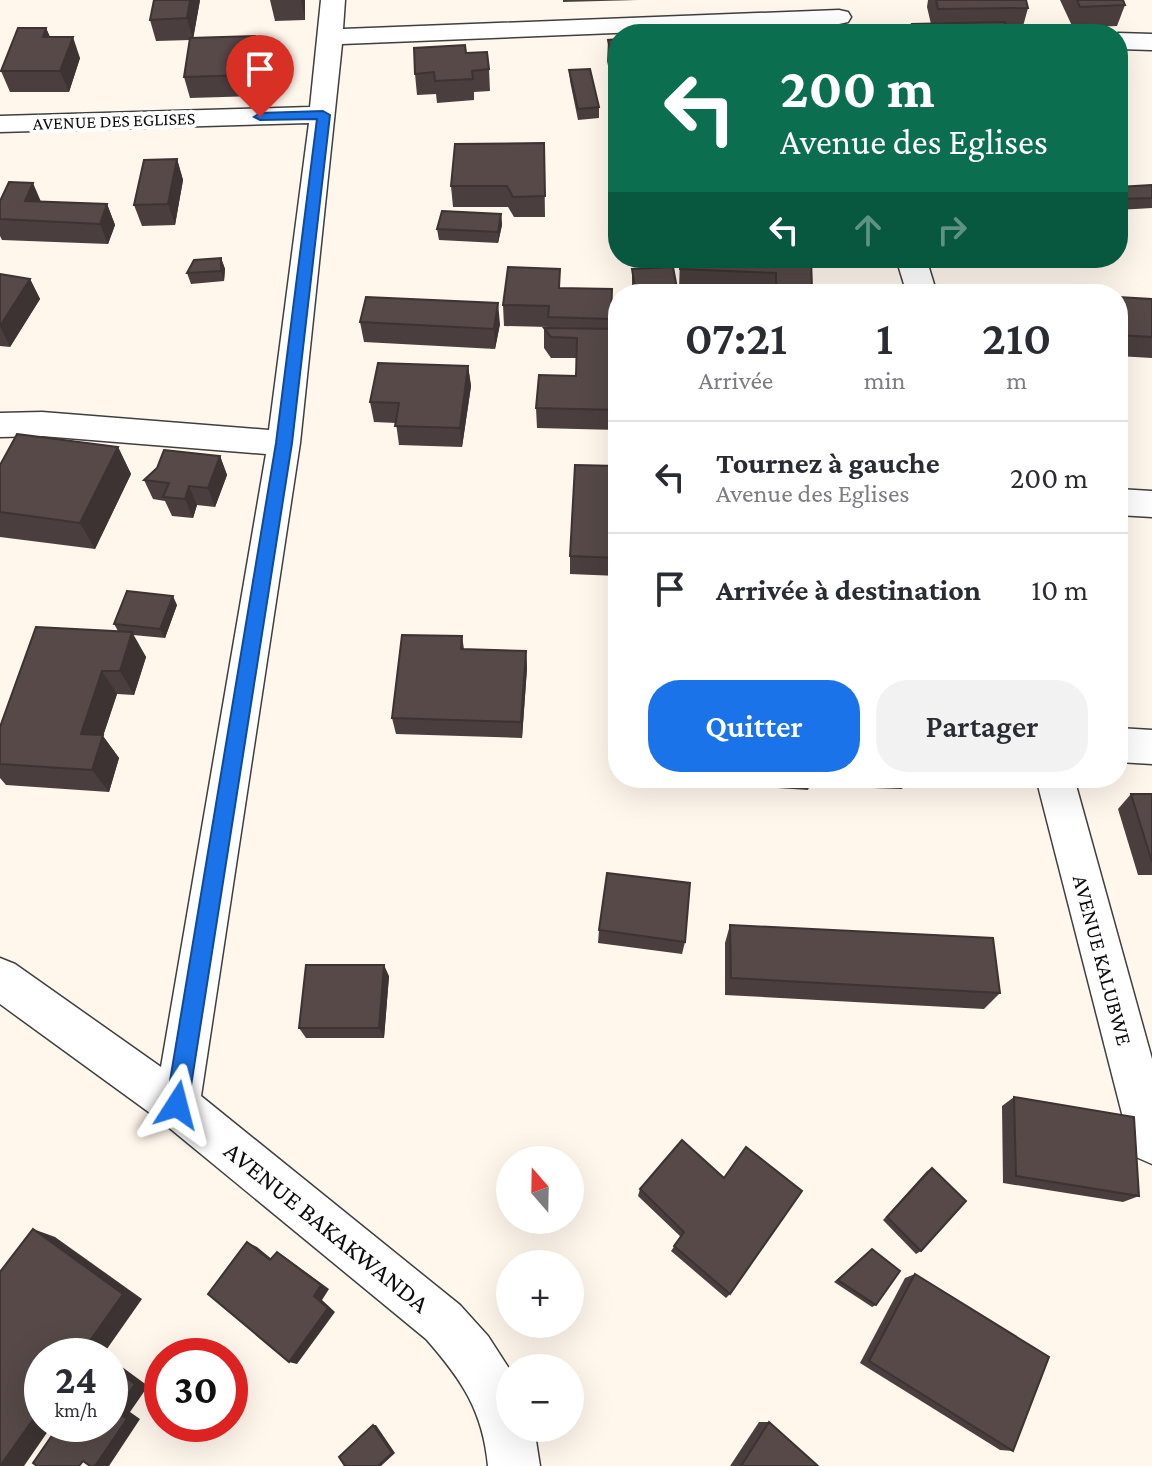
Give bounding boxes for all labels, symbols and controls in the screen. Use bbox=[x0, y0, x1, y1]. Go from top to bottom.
pin bbox=[226, 35, 294, 117]
icon: arrive bbox=[238, 47, 282, 91]
icon: left bbox=[648, 56, 752, 160]
text: 200 m bbox=[780, 57, 935, 119]
street label: AVENUE DES EGLISES bbox=[33, 108, 195, 134]
text: Avenue des Eglises bbox=[780, 122, 1048, 162]
icon: left bbox=[762, 208, 806, 252]
icon: ahead bbox=[846, 208, 890, 252]
icon: right bbox=[930, 208, 974, 252]
text: 07:21 bbox=[685, 311, 787, 364]
text: 1 bbox=[876, 311, 893, 364]
text: 210 bbox=[982, 311, 1051, 364]
text: Arrivée bbox=[699, 366, 773, 395]
text: min bbox=[864, 366, 905, 395]
text: m bbox=[1006, 366, 1027, 395]
text: Tournez à gauche bbox=[716, 446, 940, 479]
icon: left bbox=[648, 455, 692, 499]
text: 200 m bbox=[1010, 461, 1088, 494]
text: Avenue des Eglises bbox=[716, 479, 910, 508]
icon: arrive bbox=[648, 567, 692, 611]
text: Arrivée à destination bbox=[716, 573, 981, 606]
text: 10 m bbox=[1031, 573, 1088, 606]
button: Quitter bbox=[648, 680, 860, 772]
button: Partager bbox=[876, 680, 1088, 772]
street label: AVENUE KALUBWE bbox=[1068, 872, 1137, 1048]
position arrow bbox=[135, 1063, 219, 1147]
street label: AVENUE BAKAKWANDA bbox=[219, 1136, 435, 1319]
north arrow bbox=[496, 1146, 584, 1234]
map controls bbox=[496, 1146, 584, 1442]
button: + bbox=[496, 1250, 584, 1338]
speed limit sign: 30 bbox=[144, 1338, 248, 1442]
button: − bbox=[496, 1354, 584, 1442]
text: 24 bbox=[55, 1357, 97, 1402]
text: km/h bbox=[54, 1399, 98, 1421]

